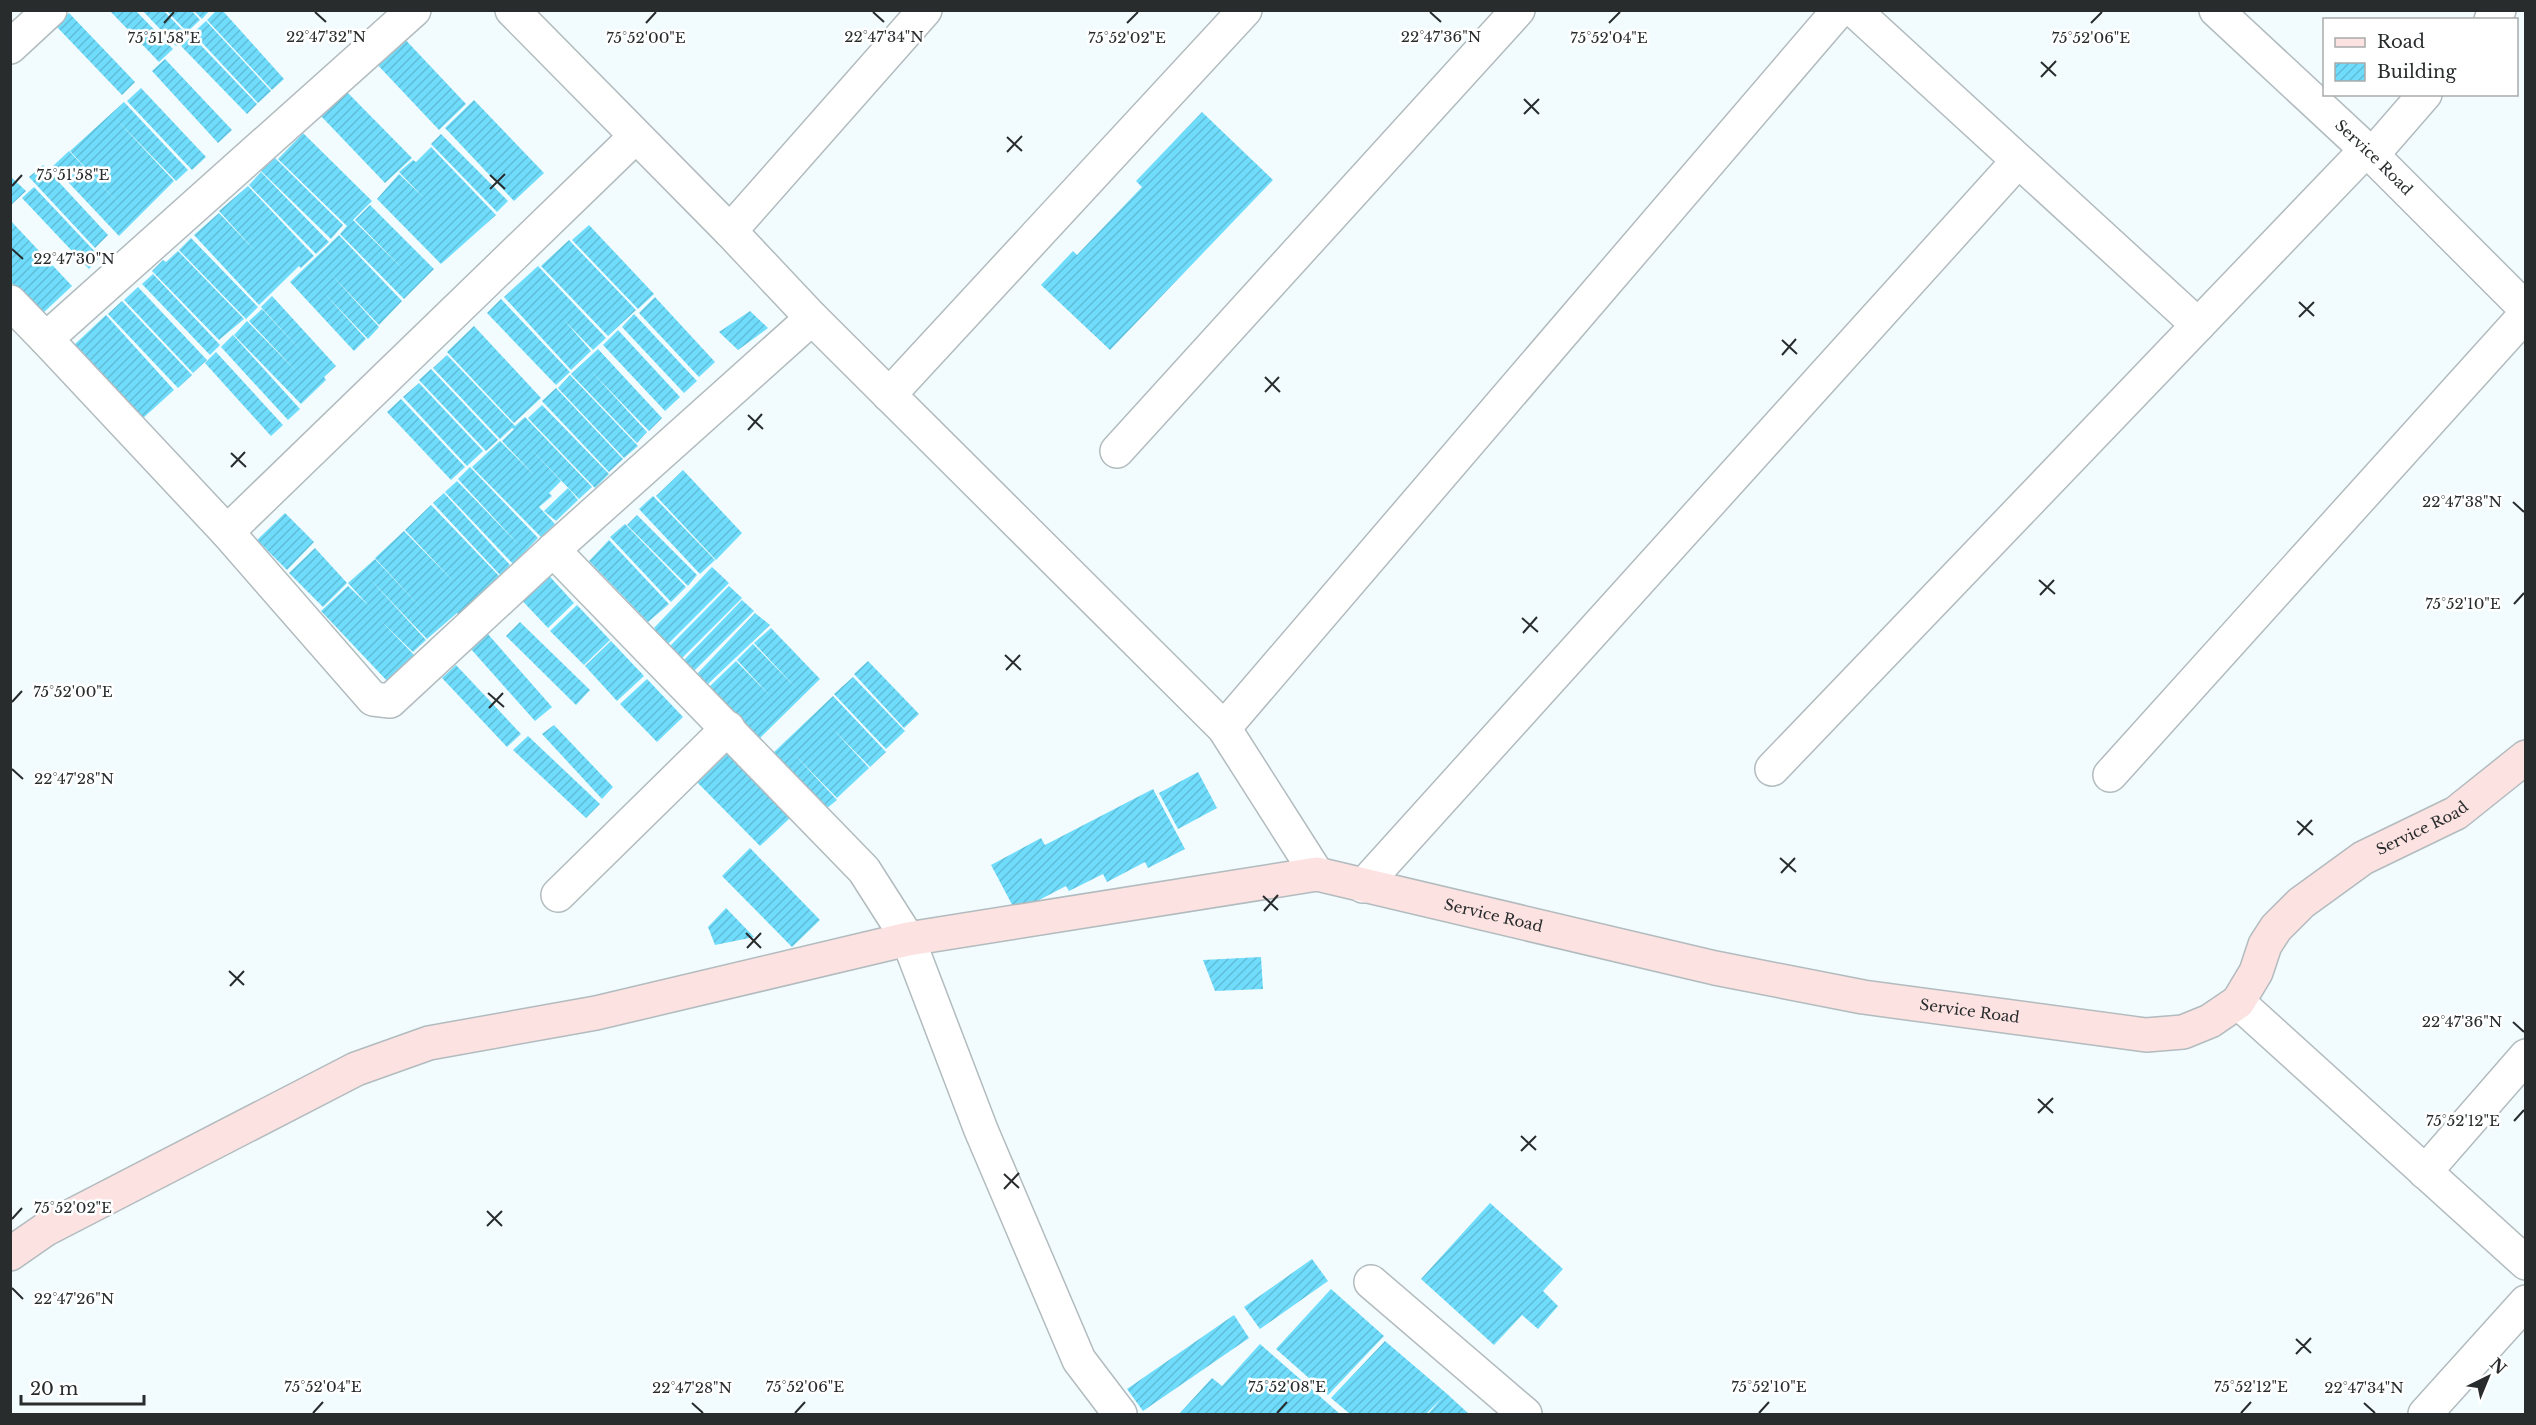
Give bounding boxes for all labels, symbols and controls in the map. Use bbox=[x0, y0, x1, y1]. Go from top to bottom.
legend bbox=[2323, 18, 2518, 96]
text: 22°47'32"N bbox=[286, 27, 366, 46]
text: 22°47'34"N bbox=[844, 27, 924, 46]
text: 22°47'36"N bbox=[1401, 27, 1481, 46]
text: 75°51'58"E bbox=[128, 28, 201, 47]
text: 75°52'00"E bbox=[606, 28, 686, 47]
text: 75°52'02"E bbox=[1088, 28, 1166, 47]
text: 75°52'04"E bbox=[1570, 28, 1648, 47]
text: 75°52'06"E bbox=[2052, 28, 2130, 47]
text: Road bbox=[2377, 31, 2425, 53]
text: Building bbox=[2377, 61, 2456, 83]
street label: Service Road bbox=[2331, 115, 2417, 199]
text: 75°51'58"E bbox=[37, 165, 110, 184]
text: 22°47'30"N bbox=[33, 249, 115, 268]
text: 22°47'38"N bbox=[2422, 492, 2502, 511]
text: 75°52'10"E bbox=[2425, 594, 2501, 613]
text: 75°52'00"E bbox=[33, 682, 113, 701]
text: 22°47'28"N bbox=[34, 769, 114, 788]
street label: Service Road bbox=[2373, 797, 2472, 859]
street label: Service Road bbox=[1442, 894, 1545, 936]
street label: Service Road bbox=[1919, 995, 2021, 1027]
text: 22°47'36"N bbox=[2422, 1012, 2502, 1031]
text: 75°52'12"E bbox=[2426, 1111, 2500, 1130]
text: 75°52'02"E bbox=[34, 1198, 112, 1217]
text: 22°47'26"N bbox=[34, 1289, 114, 1308]
north arrow bbox=[2458, 1347, 2518, 1407]
text: N bbox=[2486, 1354, 2511, 1378]
scale bar bbox=[21, 1368, 144, 1406]
text: 75°52'04"E bbox=[284, 1377, 362, 1396]
text: 75°52'06"E bbox=[766, 1377, 844, 1396]
text: 75°52'08"E bbox=[1248, 1377, 1326, 1396]
text: 75°52'10"E bbox=[1731, 1377, 1807, 1396]
text: 75°52'12"E bbox=[2214, 1377, 2288, 1396]
text: 20 m bbox=[30, 1378, 78, 1400]
text: 22°47'28"N bbox=[652, 1378, 732, 1397]
text: 22°47'34"N bbox=[2324, 1378, 2404, 1397]

